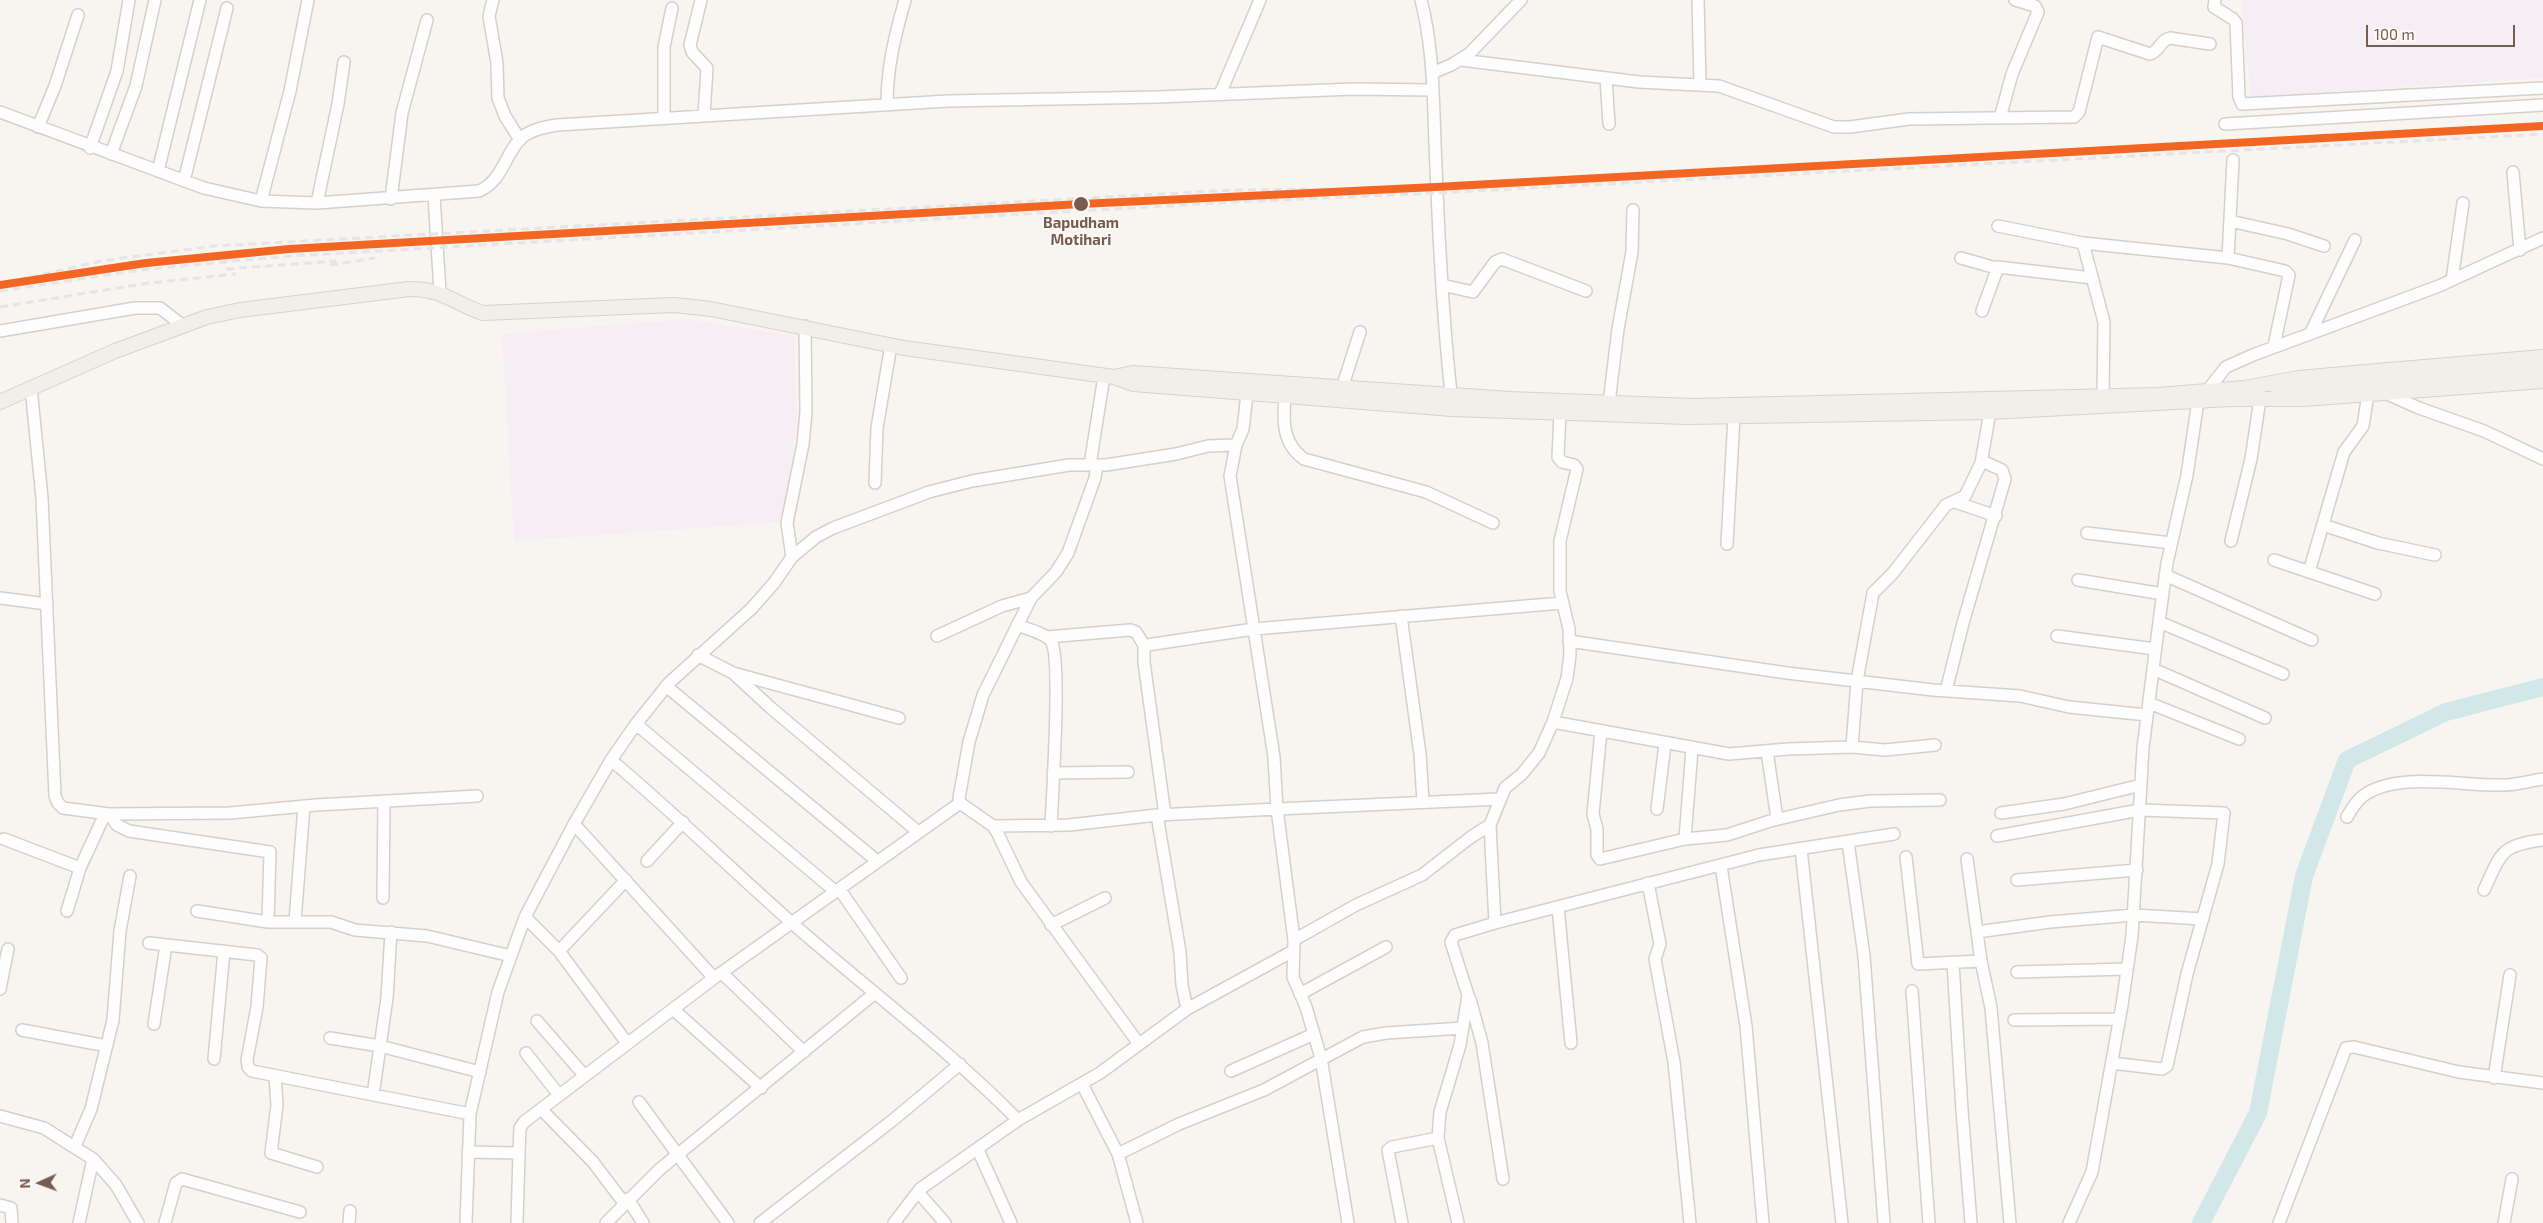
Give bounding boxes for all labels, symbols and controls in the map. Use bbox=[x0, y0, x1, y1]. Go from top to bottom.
scale bar bbox=[2368, 15, 2517, 47]
text: 100 m bbox=[2374, 25, 2415, 43]
marker: Bapudham Motihari bbox=[1072, 195, 1090, 213]
place label: Bapudham Motihari bbox=[1043, 214, 1119, 249]
north arrow bbox=[15, 1158, 65, 1208]
text: N bbox=[16, 1178, 33, 1189]

